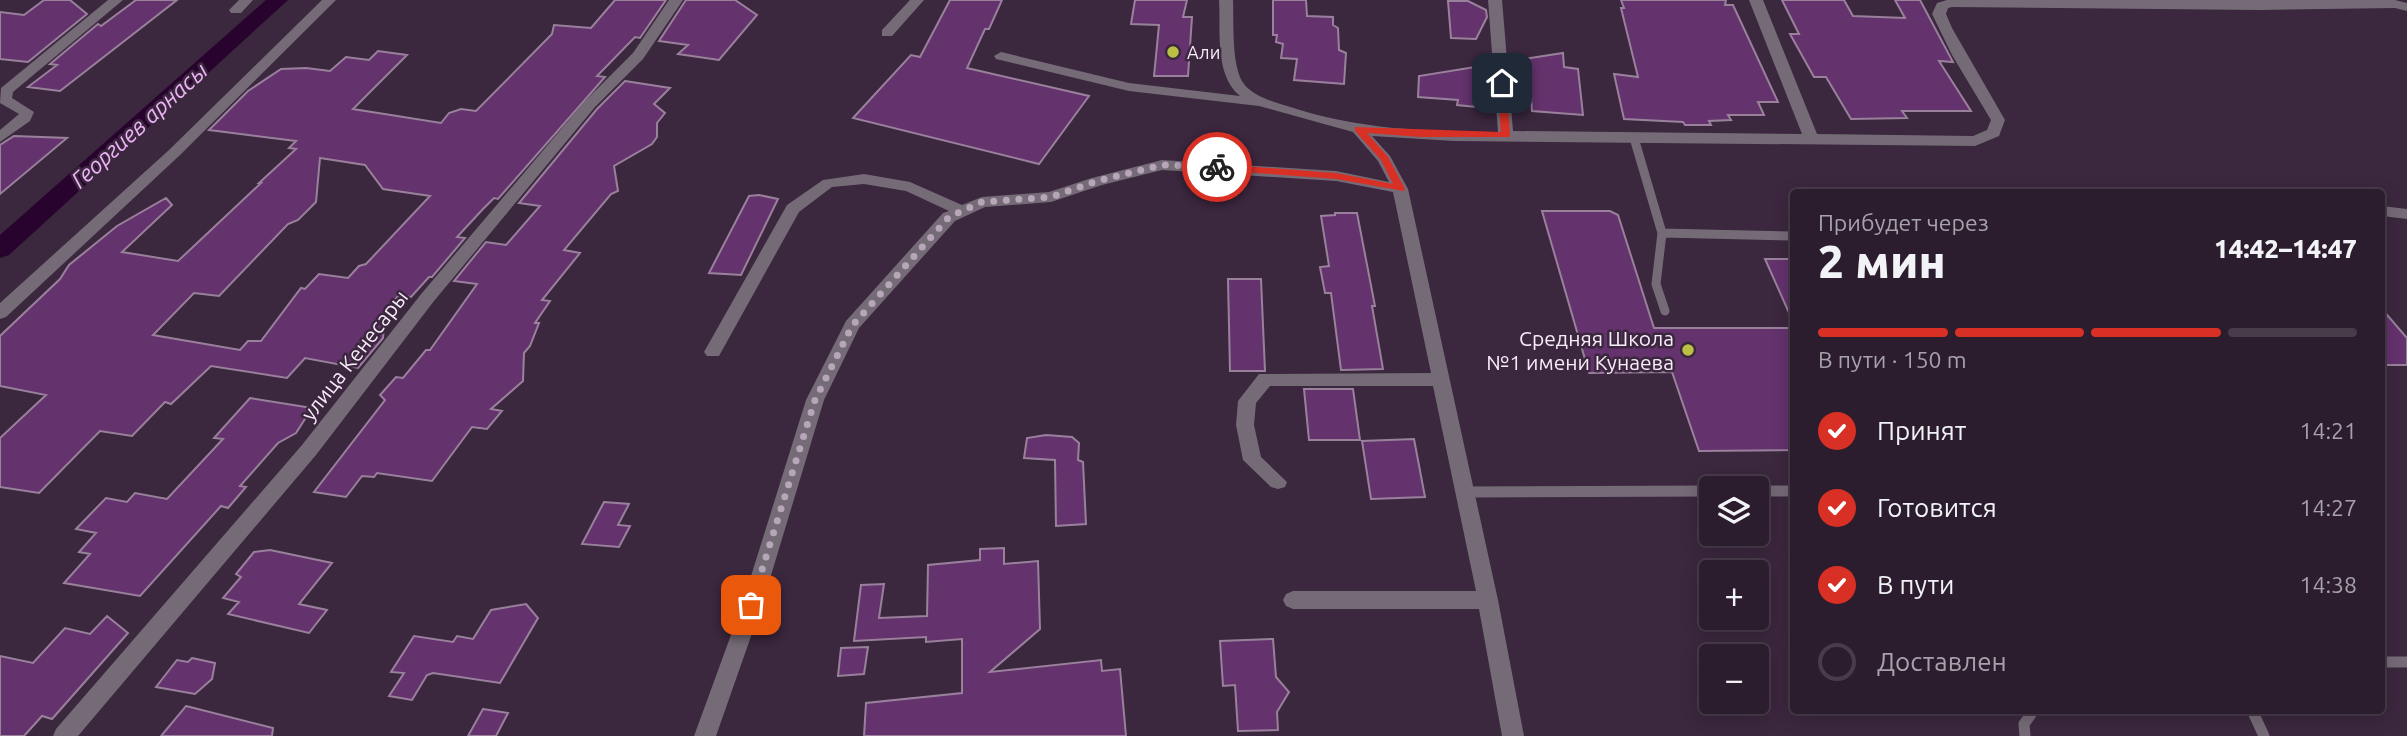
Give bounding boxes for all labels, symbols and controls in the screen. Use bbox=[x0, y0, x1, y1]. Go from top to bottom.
place label: Али bbox=[1187, 42, 1220, 62]
marker: Али bbox=[1165, 44, 1181, 60]
pin bbox=[1472, 53, 1532, 113]
water label: Георгиев арнасы bbox=[66, 57, 212, 193]
icon: home bbox=[1483, 64, 1521, 102]
courier bbox=[1182, 132, 1252, 202]
icon: bike bbox=[1198, 148, 1236, 186]
text: Прибудет через bbox=[1818, 210, 1989, 235]
text: 14:42–14:47 bbox=[2214, 234, 2357, 263]
text: 2 мин bbox=[1818, 235, 1946, 287]
street label: улица Кенесары bbox=[296, 285, 412, 425]
place label: Средняя Школа №1 имени Кунаева bbox=[1486, 326, 1674, 374]
marker: Средняя Школа №1 имени Кунаева bbox=[1680, 342, 1696, 358]
text: В пути · 150 m bbox=[1818, 347, 1967, 372]
icon: check bbox=[1818, 412, 1856, 450]
text: Принят bbox=[1877, 416, 1966, 445]
text: 14:21 bbox=[2299, 418, 2357, 443]
map controls bbox=[1699, 476, 1769, 714]
button: layers bbox=[1699, 476, 1769, 546]
icon: check bbox=[1818, 489, 1856, 527]
text: Готовится bbox=[1877, 493, 1997, 522]
text: 14:27 bbox=[2299, 495, 2357, 520]
button: + bbox=[1699, 560, 1769, 630]
icon: check bbox=[1818, 566, 1856, 604]
text: В пути bbox=[1877, 570, 1954, 599]
text: 14:38 bbox=[2299, 572, 2357, 597]
pin bbox=[721, 575, 781, 635]
icon: bag bbox=[732, 586, 770, 624]
button: − bbox=[1699, 644, 1769, 714]
text: Доставлен bbox=[1877, 647, 2007, 676]

